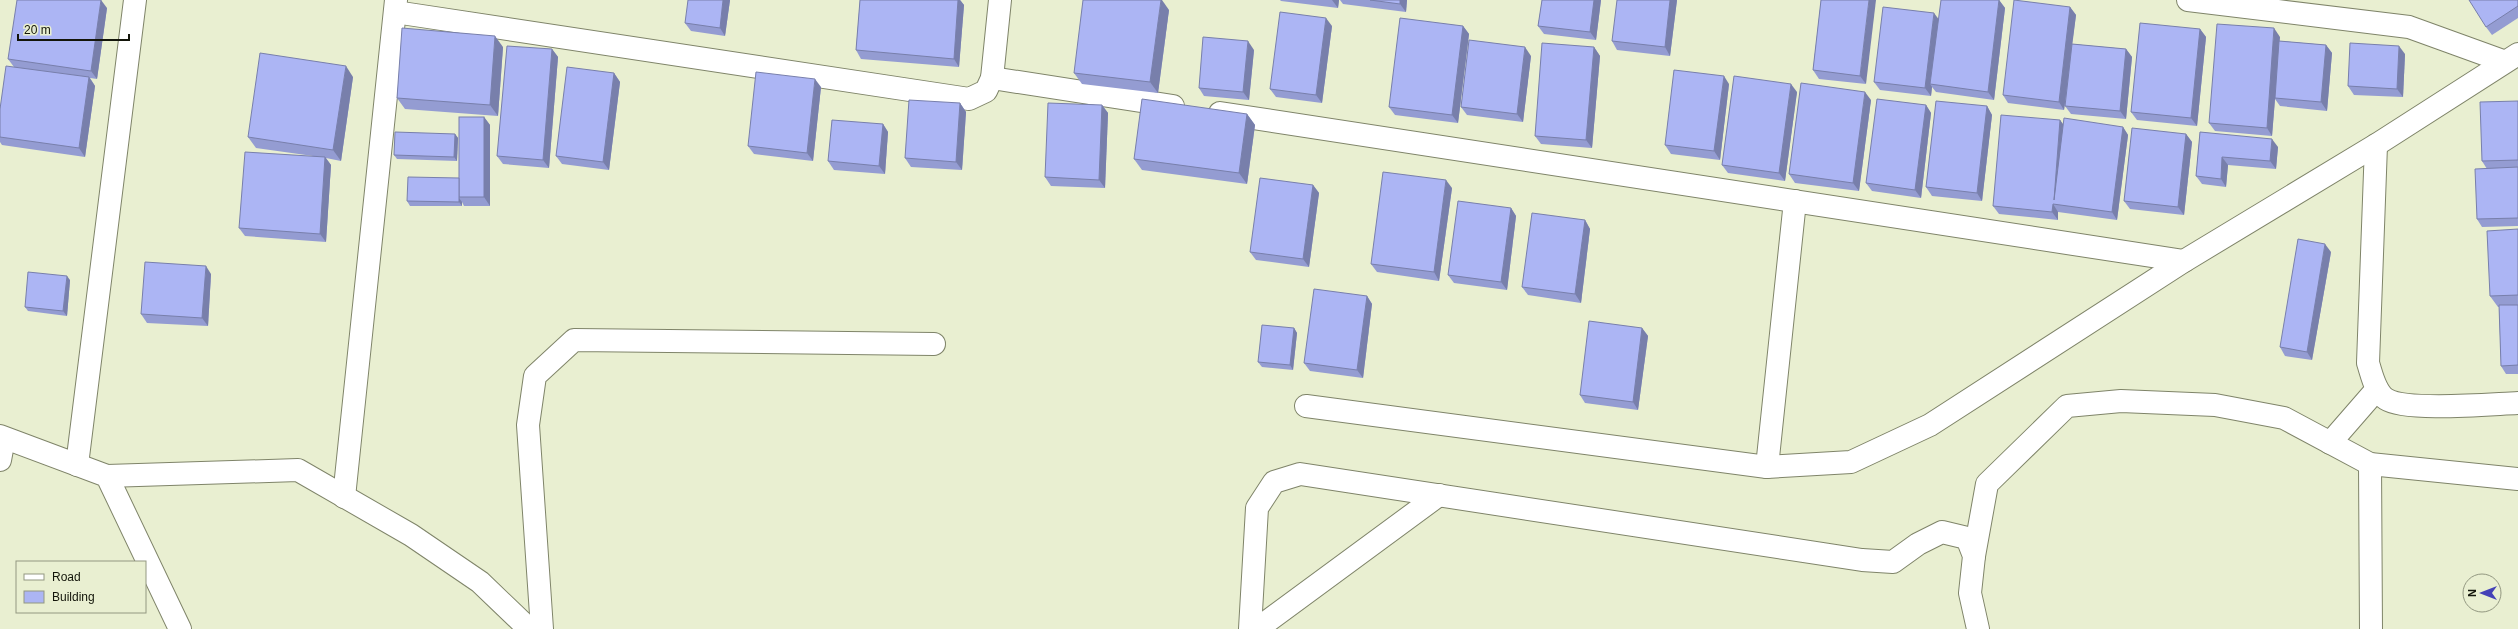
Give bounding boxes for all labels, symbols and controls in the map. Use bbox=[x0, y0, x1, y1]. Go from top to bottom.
scale bar bbox=[18, 16, 129, 42]
text: 20 m bbox=[24, 23, 51, 37]
legend bbox=[16, 561, 146, 613]
text: Road bbox=[52, 570, 81, 584]
north arrow bbox=[2462, 573, 2502, 613]
text: N bbox=[2466, 589, 2478, 597]
text: Building bbox=[52, 590, 95, 604]

